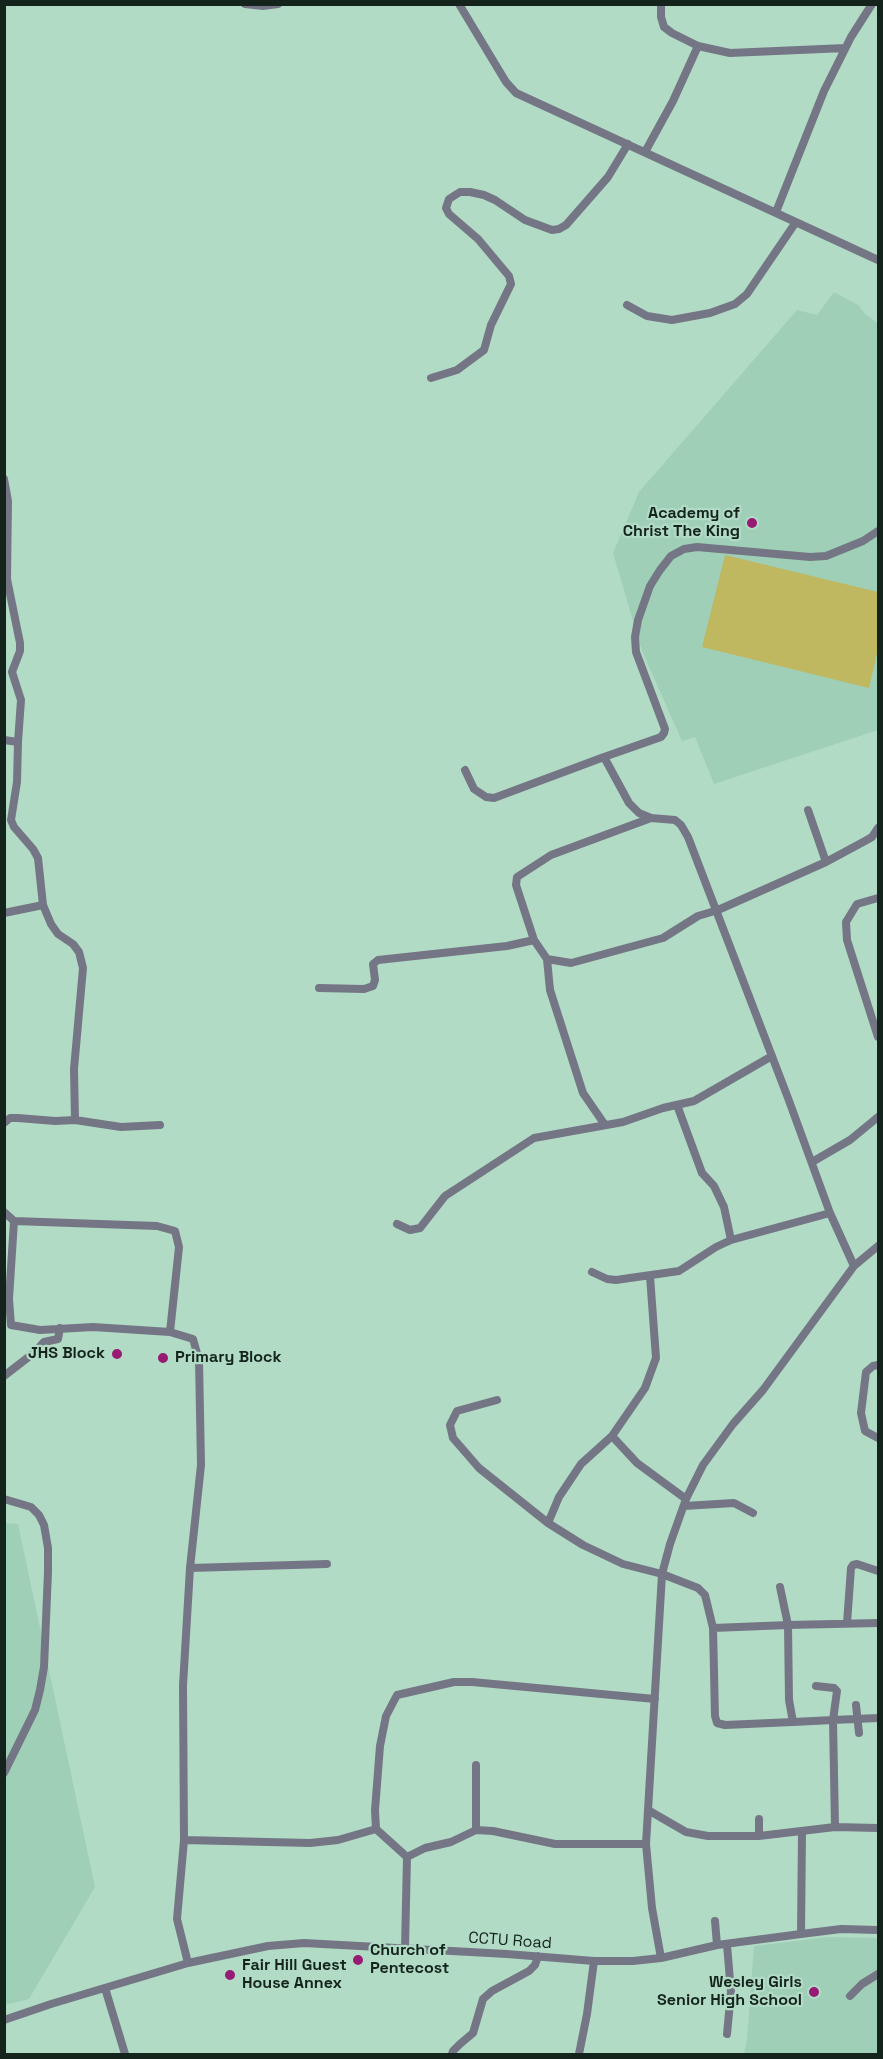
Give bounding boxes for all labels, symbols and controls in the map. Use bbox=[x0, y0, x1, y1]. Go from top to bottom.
place label: Academy of Christ The King bbox=[623, 504, 740, 542]
marker: Academy of Christ The King bbox=[745, 516, 759, 530]
place label: JHS Block bbox=[28, 1344, 105, 1364]
marker: JHS Block bbox=[110, 1347, 124, 1361]
place label: Primary Block bbox=[175, 1348, 281, 1368]
marker: Primary Block bbox=[156, 1351, 170, 1365]
street label: CCTU Road bbox=[468, 1929, 552, 1953]
place label: Church of Pentecost bbox=[370, 1941, 449, 1979]
marker: Church of Pentecost bbox=[351, 1953, 365, 1967]
place label: Fair Hill Guest House Annex bbox=[242, 1956, 347, 1994]
marker: Fair Hill Guest House Annex bbox=[223, 1968, 237, 1982]
place label: Wesley Girls Senior High School bbox=[657, 1973, 802, 2011]
marker: Wesley Girls Senior High School bbox=[807, 1985, 821, 1999]

